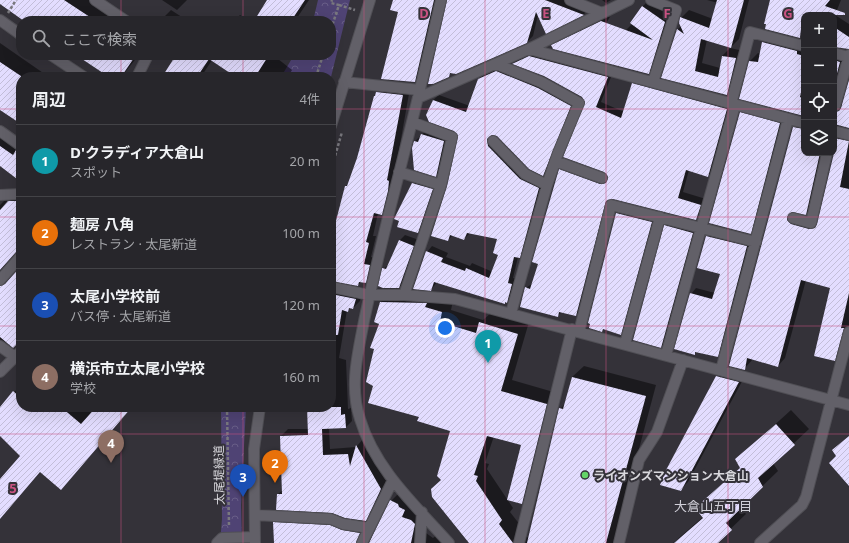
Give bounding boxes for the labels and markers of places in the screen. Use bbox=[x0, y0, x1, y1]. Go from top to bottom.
pin: 1 bbox=[475, 330, 501, 363]
pin: 4 bbox=[98, 430, 124, 463]
pin: 2 bbox=[262, 450, 288, 483]
pin: 3 bbox=[230, 464, 256, 497]
place label: ライオンズマンション大倉山 bbox=[593, 467, 749, 484]
marker: ライオンズマンション大倉山 bbox=[580, 470, 590, 480]

